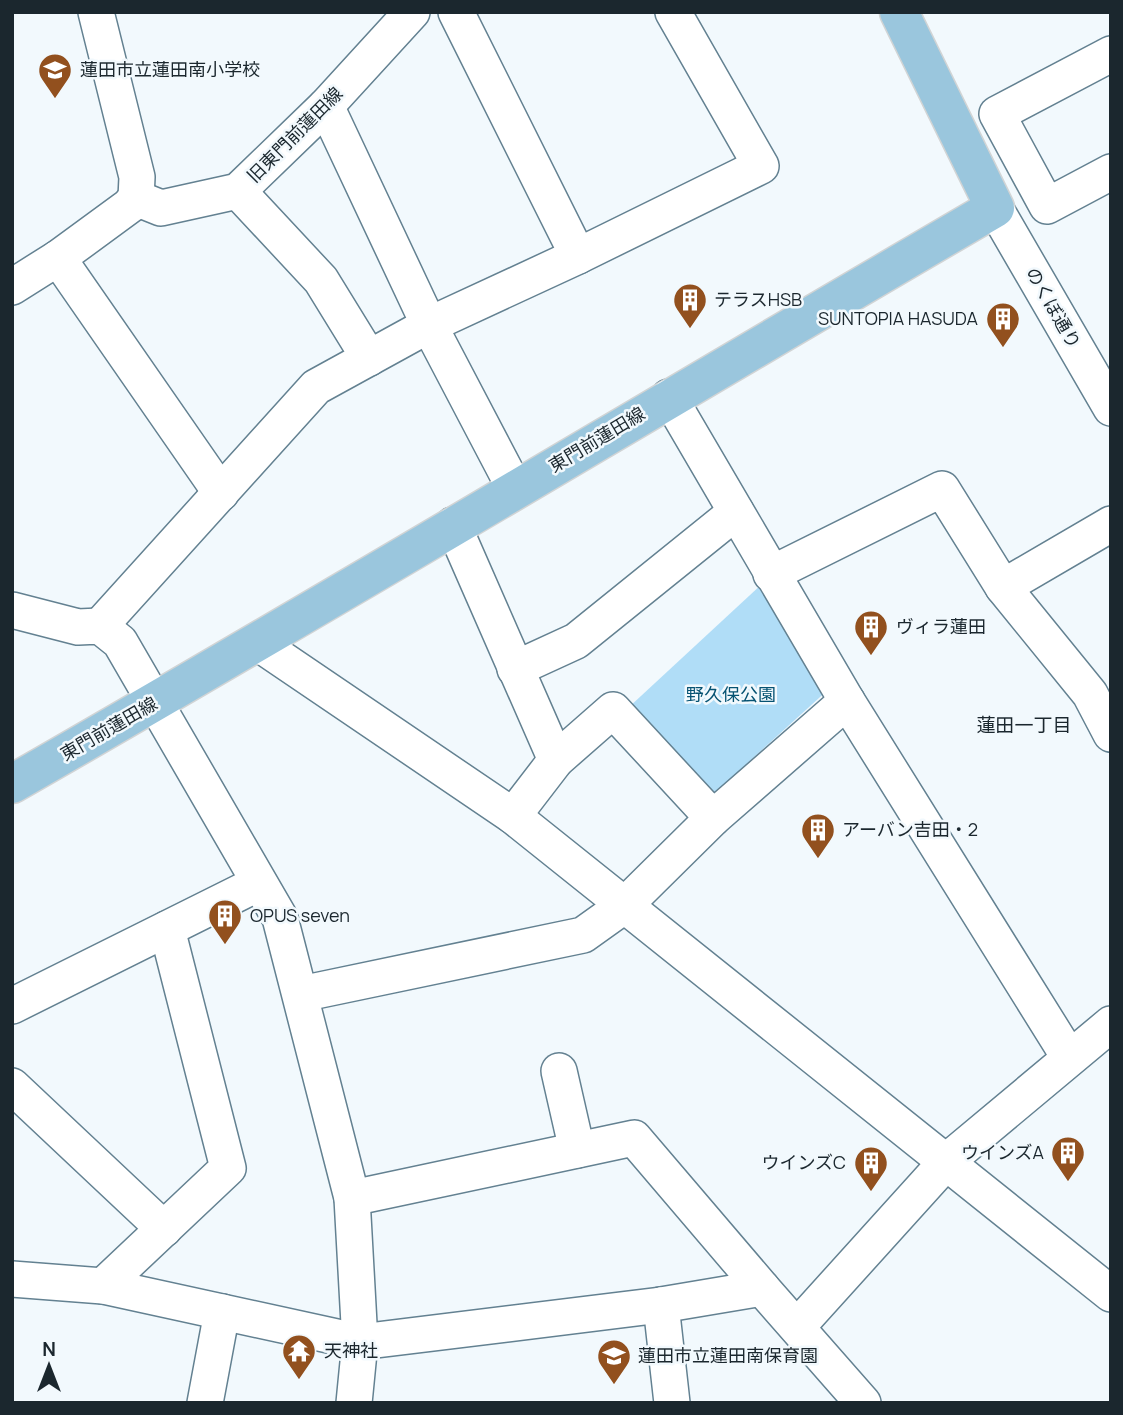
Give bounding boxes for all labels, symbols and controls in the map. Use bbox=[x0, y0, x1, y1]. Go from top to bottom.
school or university icon: 蓮田市立蓮田南小学校 bbox=[36, 51, 74, 100]
place label: 蓮田市立蓮田南小学校 bbox=[80, 57, 260, 81]
street label: 旧東門前蓮田線 bbox=[241, 81, 347, 187]
street label: のくぼ通り bbox=[1021, 263, 1087, 352]
building icon: テラスHSB bbox=[671, 281, 709, 330]
place label: テラスHSB bbox=[714, 287, 802, 311]
building icon: SUNTOPIA HASUDA bbox=[984, 300, 1022, 349]
place label: SUNTOPIA HASUDA bbox=[818, 306, 979, 330]
street label: 東門前蓮田線 bbox=[544, 401, 649, 477]
building icon: ヴィラ蓮田 bbox=[852, 608, 890, 657]
place label: ヴィラ蓮田 bbox=[896, 614, 986, 638]
park label: 野久保公園 bbox=[686, 682, 776, 706]
street label: 東門前蓮田線 bbox=[56, 691, 161, 766]
district label: 蓮田一丁目 bbox=[976, 712, 1072, 738]
building icon: アーバン吉田・2 bbox=[799, 811, 837, 860]
place label: アーバン吉田・2 bbox=[842, 817, 978, 841]
building icon: OPUS seven bbox=[206, 897, 244, 946]
place label: OPUS seven bbox=[250, 903, 350, 927]
building icon: ウインズA bbox=[1049, 1134, 1087, 1183]
place label: ウインズA bbox=[961, 1140, 1045, 1164]
building icon: ウインズC bbox=[852, 1144, 890, 1193]
place label: ウインズC bbox=[761, 1150, 846, 1174]
north arrow bbox=[14, 1331, 84, 1401]
temple icon: 天神社 bbox=[280, 1332, 318, 1381]
text: N bbox=[42, 1336, 56, 1362]
school or university icon: 蓮田市立蓮田南保育園 bbox=[595, 1337, 633, 1386]
place label: 天神社 bbox=[324, 1338, 378, 1362]
place label: 蓮田市立蓮田南保育園 bbox=[638, 1343, 818, 1367]

